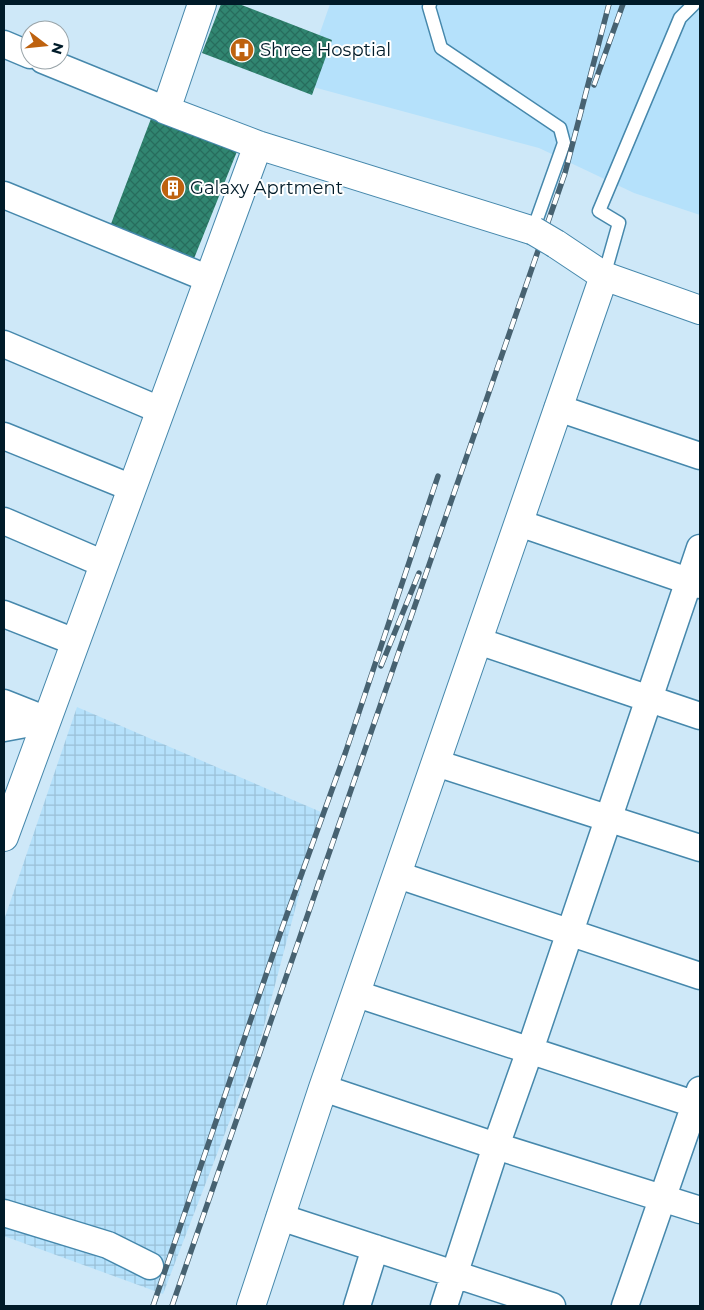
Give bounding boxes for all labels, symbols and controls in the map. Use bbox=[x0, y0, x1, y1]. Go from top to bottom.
north arrow bbox=[20, 20, 70, 70]
hospital icon: Shree Hosptial bbox=[229, 37, 255, 63]
place label: Shree Hosptial bbox=[260, 39, 391, 61]
text: N bbox=[47, 41, 68, 57]
building icon: Galaxy Aprtment bbox=[160, 175, 186, 201]
place label: Galaxy Aprtment bbox=[190, 177, 343, 199]

